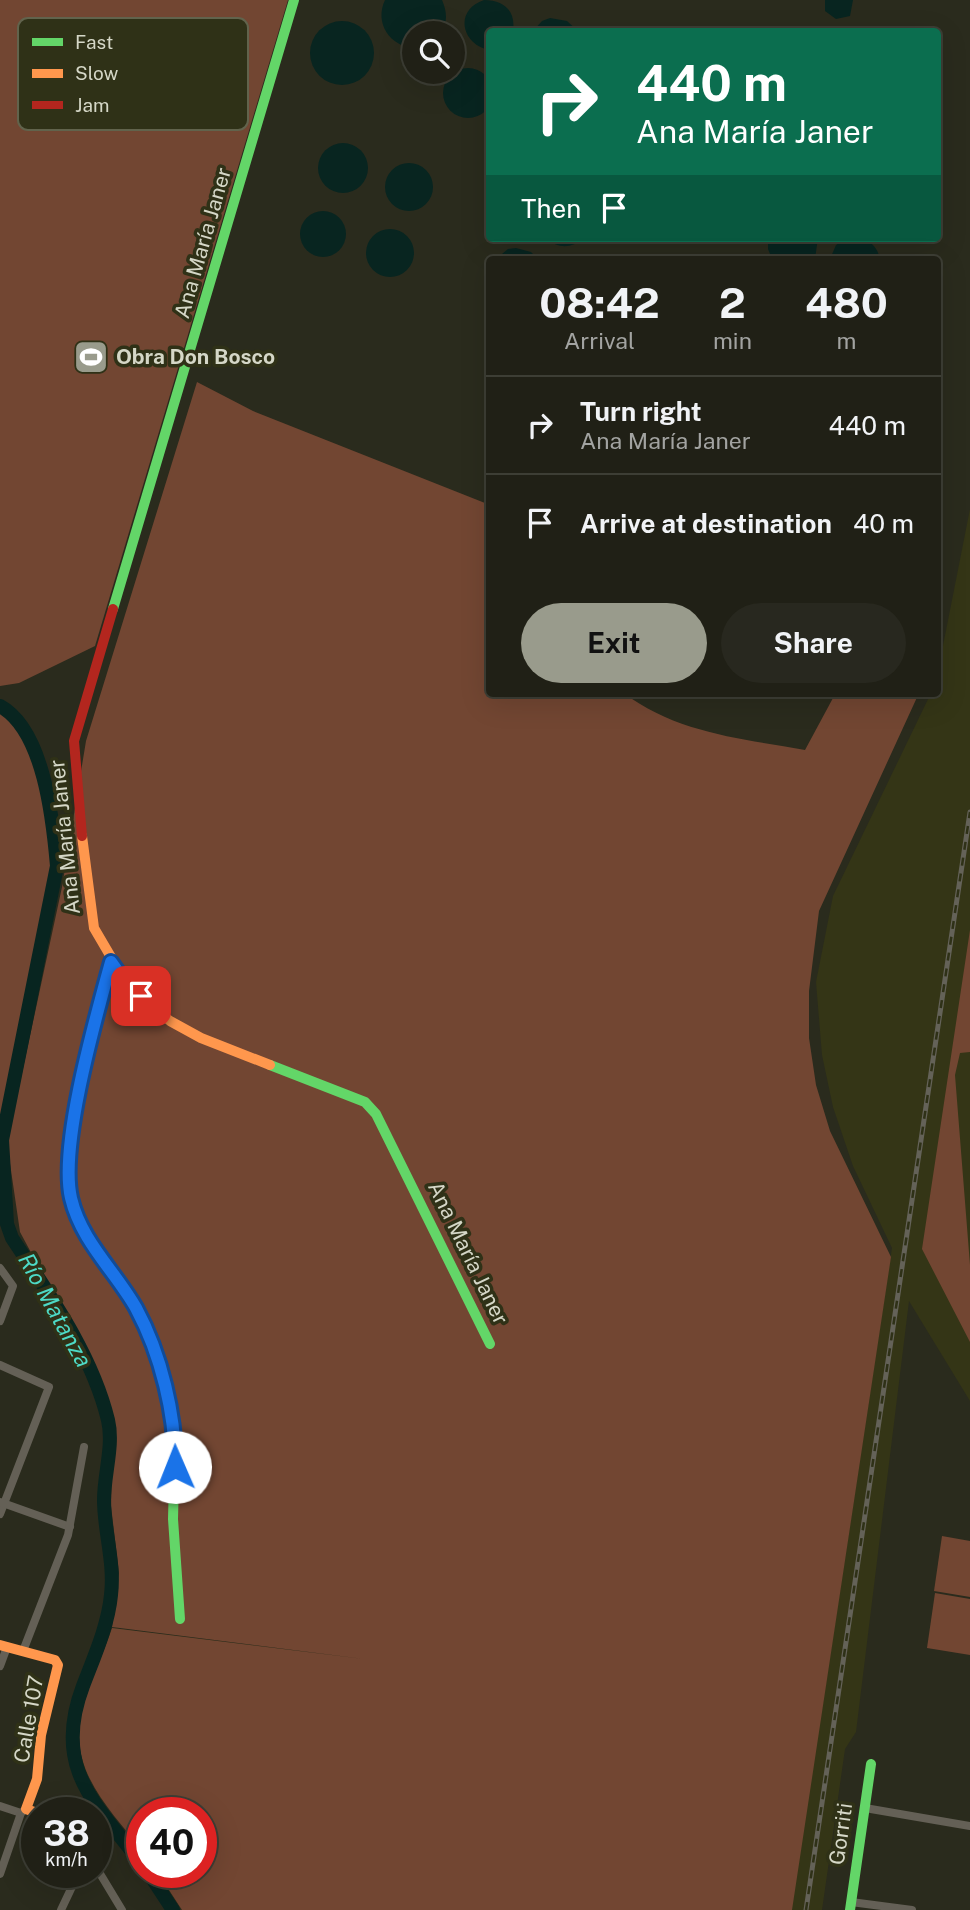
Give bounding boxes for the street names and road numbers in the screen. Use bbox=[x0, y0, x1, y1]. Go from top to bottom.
street label: Ana María Janer bbox=[169, 165, 236, 321]
street label: Ana María Janer bbox=[44, 758, 85, 916]
street label: Ana María Janer bbox=[423, 1177, 514, 1328]
street label: Calle 107 bbox=[9, 1673, 48, 1765]
street label: Gorriti bbox=[824, 1801, 857, 1866]

